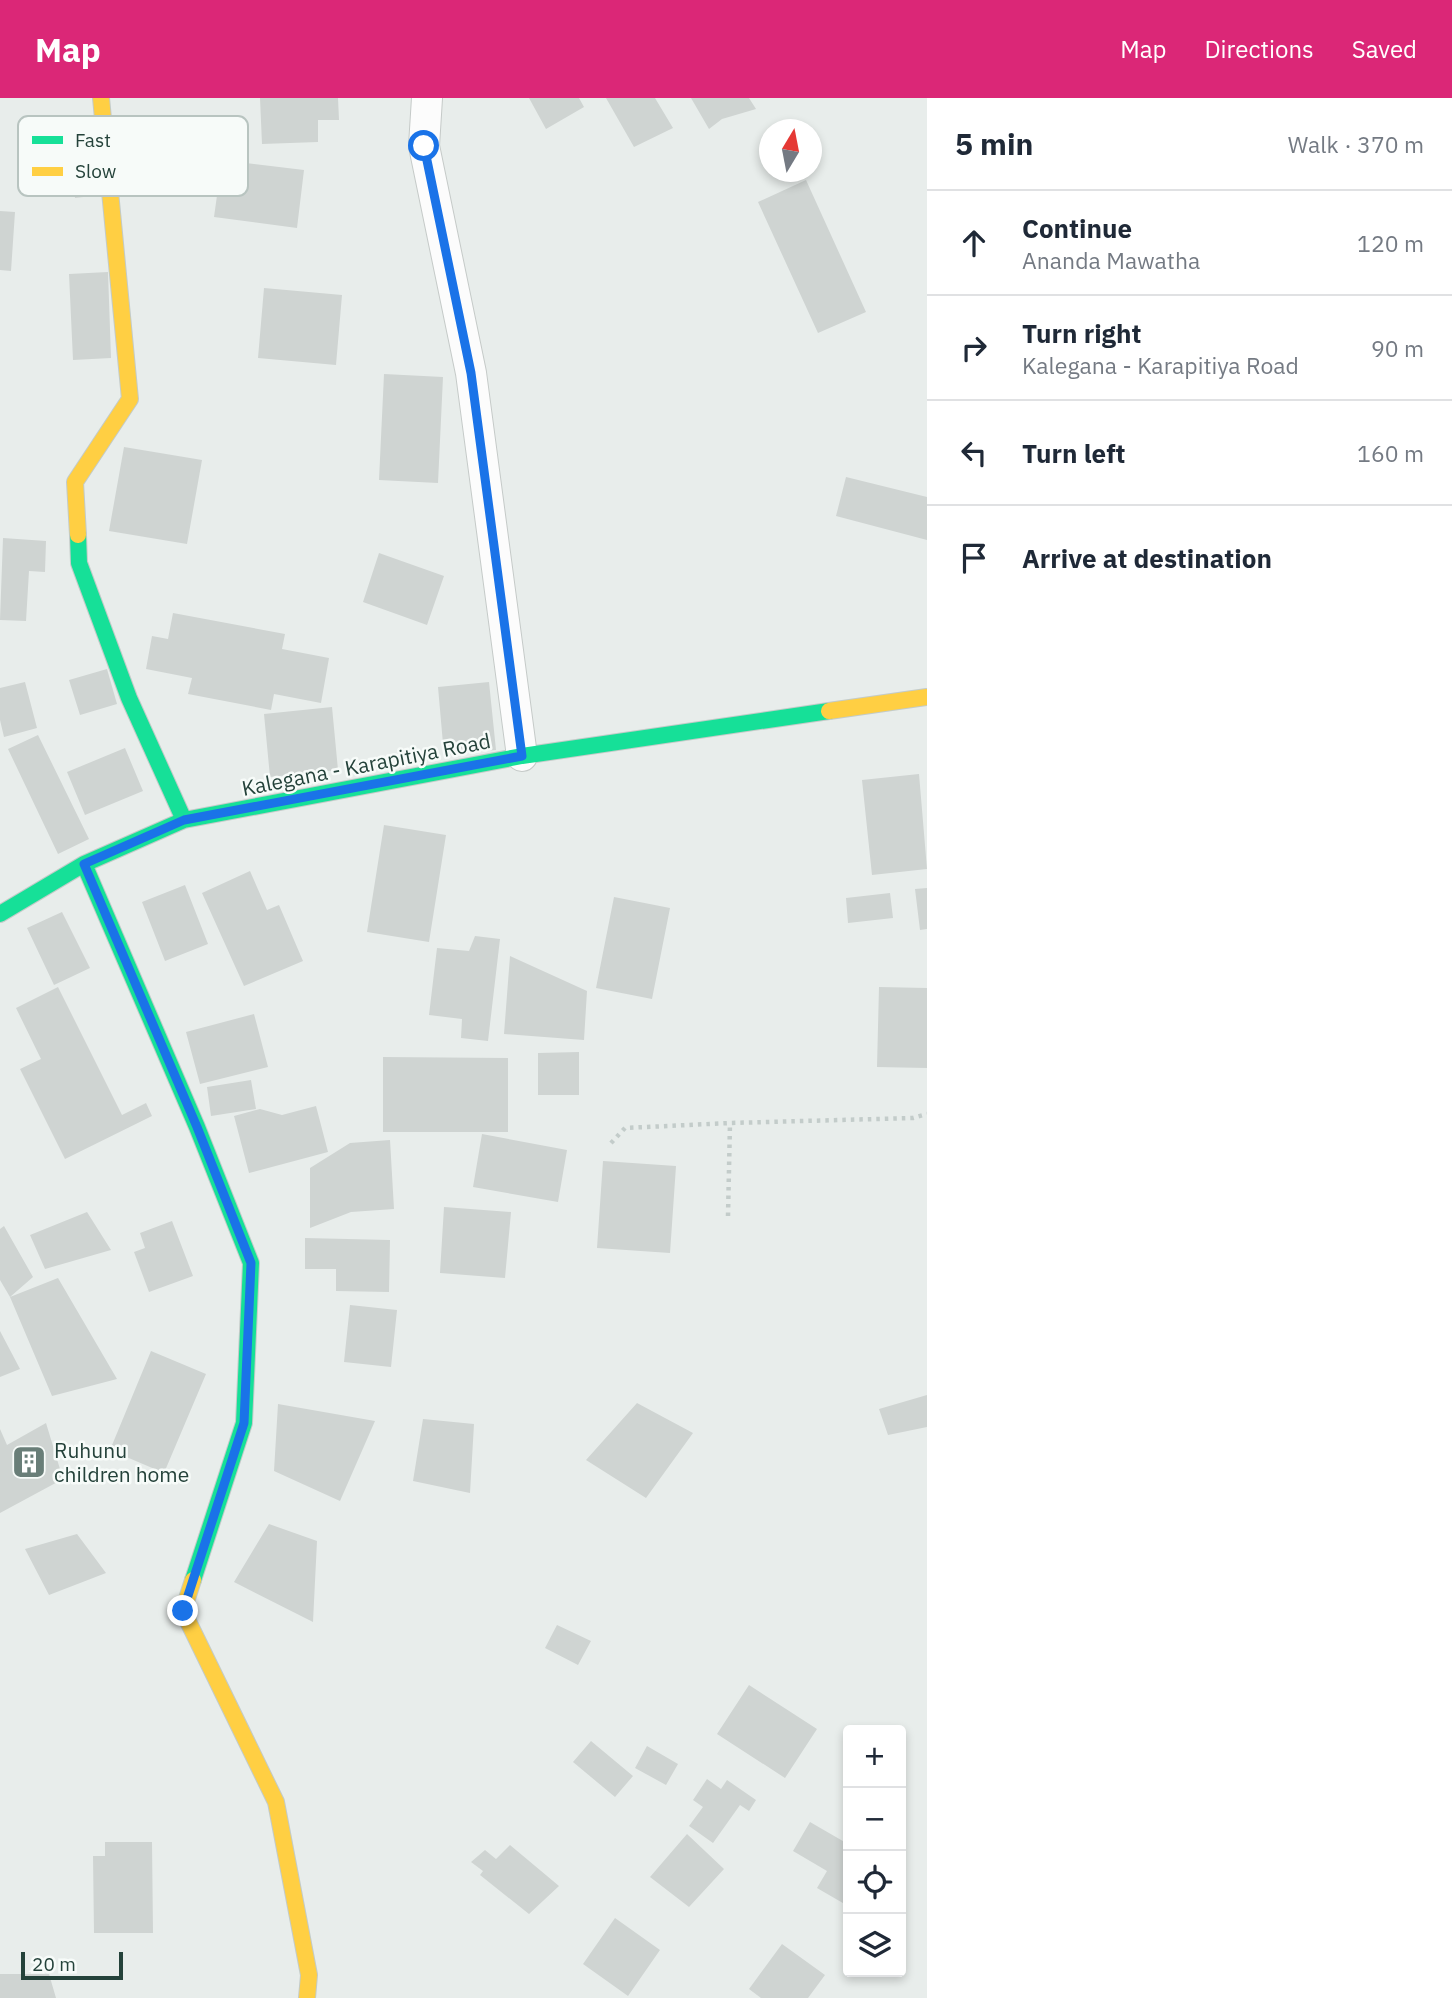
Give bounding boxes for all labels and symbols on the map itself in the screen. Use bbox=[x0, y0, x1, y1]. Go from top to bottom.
legend bbox=[18, 116, 248, 196]
north arrow bbox=[759, 119, 822, 182]
text: Fast bbox=[75, 128, 111, 152]
route start bbox=[408, 130, 439, 161]
text: Slow bbox=[75, 159, 116, 183]
street label: Kalegana - Karapitiya Road bbox=[239, 726, 493, 802]
place label: Ruhunu children home bbox=[54, 1436, 189, 1488]
building icon: Ruhunu children home bbox=[10, 1443, 48, 1481]
route end bbox=[167, 1595, 198, 1626]
scale bar bbox=[21, 1949, 122, 1981]

